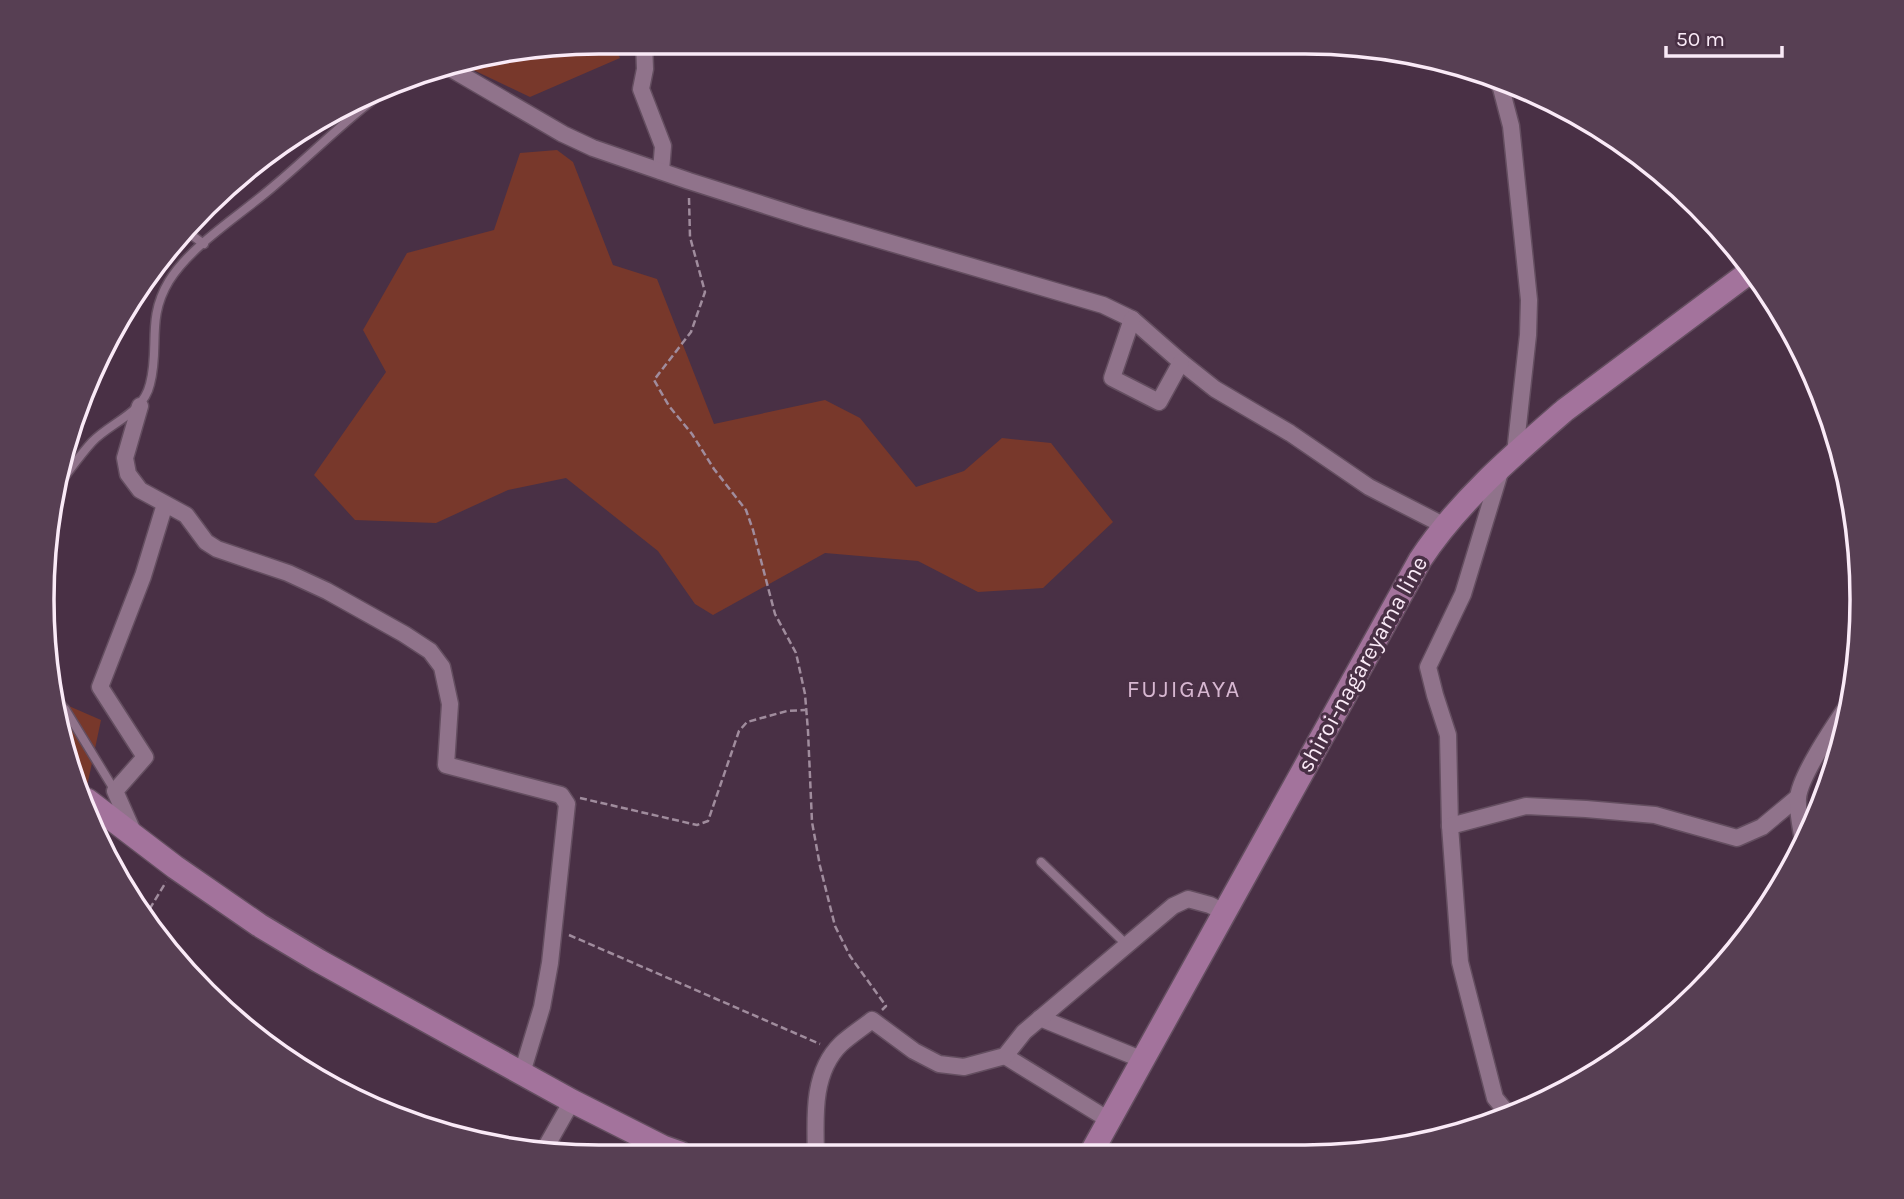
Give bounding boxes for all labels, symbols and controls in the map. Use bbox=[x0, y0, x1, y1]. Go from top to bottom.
scale bar bbox=[1666, 14, 1782, 58]
text: 50 m bbox=[1676, 27, 1725, 51]
street label: shiroi-nagareyama line bbox=[1292, 551, 1433, 777]
district label: FUJIGAYA bbox=[1127, 675, 1241, 703]

